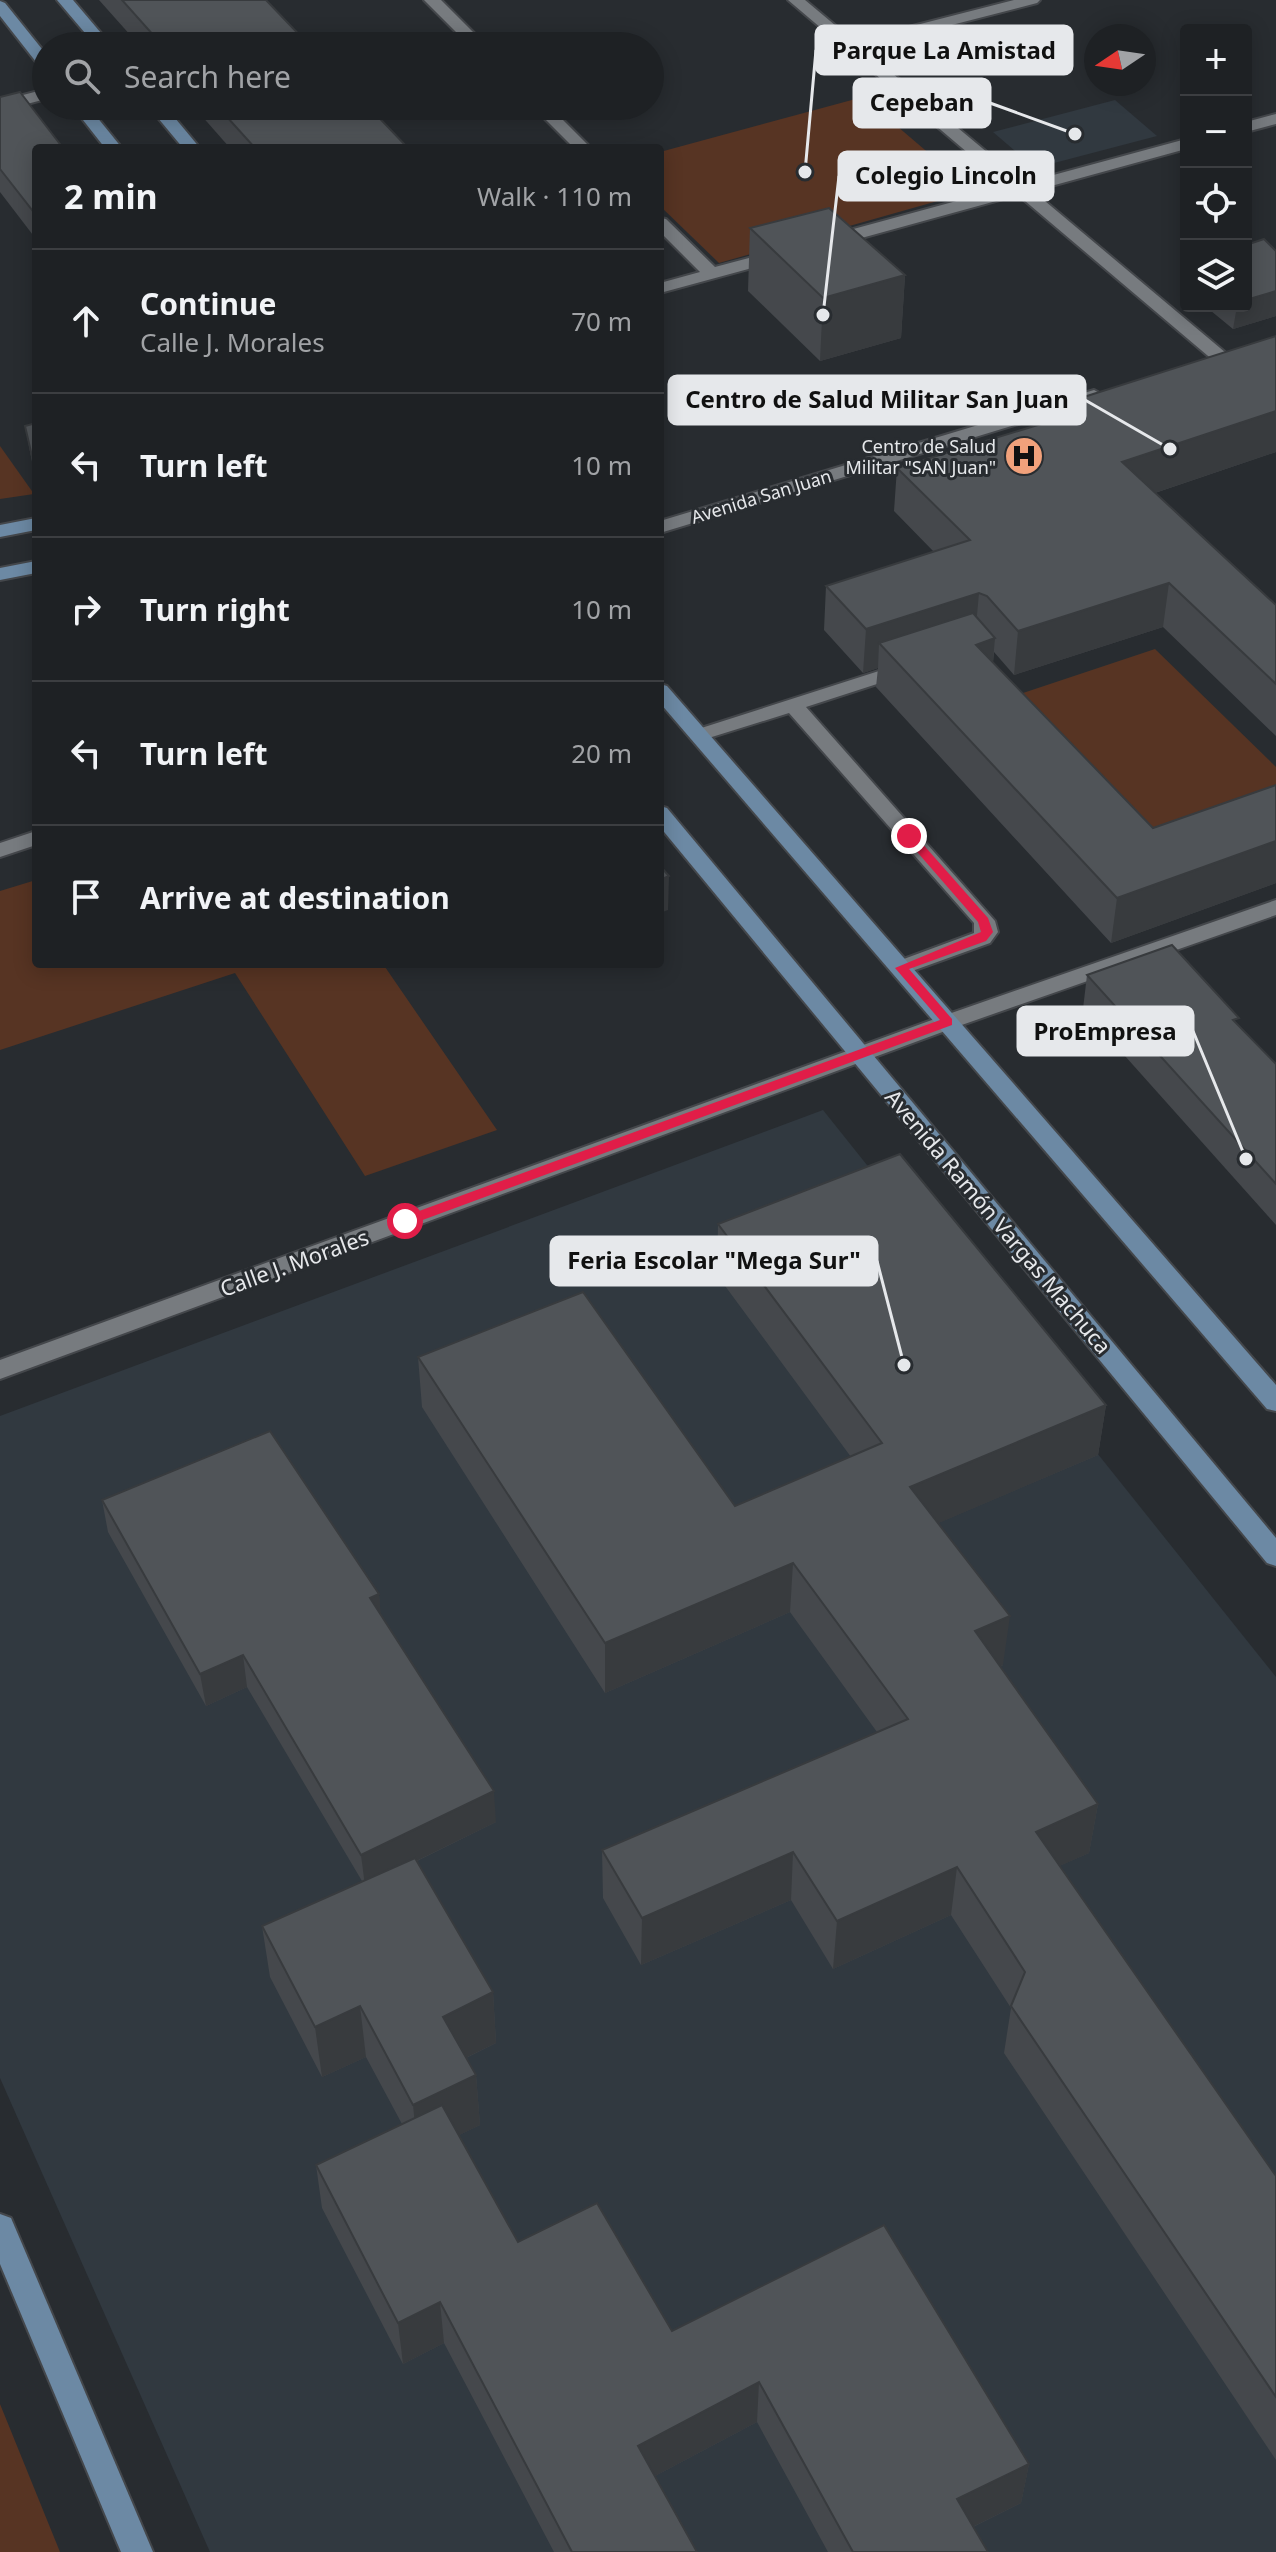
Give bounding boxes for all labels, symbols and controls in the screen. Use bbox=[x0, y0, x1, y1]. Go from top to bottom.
north arrow bbox=[1084, 24, 1156, 96]
map controls bbox=[1180, 24, 1252, 312]
button: + bbox=[1180, 24, 1252, 96]
callout: Parque La Amistad bbox=[816, 26, 1072, 74]
search box bbox=[32, 32, 664, 120]
text: Parque La Amistad bbox=[832, 33, 1056, 66]
icon: search bbox=[60, 54, 104, 98]
text: Search here bbox=[124, 56, 291, 97]
callout: Cepeban bbox=[854, 79, 990, 127]
text: Cepeban bbox=[870, 85, 974, 118]
button: − bbox=[1180, 96, 1252, 168]
callout: Colegio Lincoln bbox=[839, 152, 1053, 200]
text: Colegio Lincoln bbox=[855, 158, 1037, 191]
button: locate bbox=[1180, 168, 1252, 240]
text: 2 min bbox=[64, 173, 158, 219]
text: Walk · 110 m bbox=[477, 178, 632, 214]
button: layers bbox=[1180, 240, 1252, 312]
text: Continue bbox=[140, 283, 276, 324]
icon: ahead bbox=[64, 299, 108, 343]
text: 70 m bbox=[571, 303, 632, 339]
text: Calle J. Morales bbox=[140, 324, 325, 360]
callout: Centro de Salud Militar San Juan bbox=[669, 376, 1085, 424]
text: Centro de Salud Militar San Juan bbox=[685, 382, 1069, 415]
place label: Centro de Salud Militar "SAN Juan" bbox=[846, 434, 996, 479]
hospital icon: Centro de Salud Militar "SAN Juan" bbox=[1003, 435, 1045, 477]
icon: left bbox=[64, 443, 108, 487]
text: Turn left bbox=[140, 445, 268, 486]
text: 10 m bbox=[571, 447, 632, 483]
street label: Avenida San Juan bbox=[688, 463, 834, 529]
icon: right bbox=[64, 587, 108, 631]
text: Turn right bbox=[140, 589, 290, 630]
text: 10 m bbox=[571, 591, 632, 627]
icon: left bbox=[64, 731, 108, 775]
text: Turn left bbox=[140, 733, 268, 774]
text: 20 m bbox=[571, 735, 632, 771]
route end bbox=[891, 818, 927, 854]
icon: arrive bbox=[64, 875, 108, 919]
text: Arrive at destination bbox=[140, 877, 450, 918]
callout: ProEmpresa bbox=[1018, 1007, 1193, 1055]
text: ProEmpresa bbox=[1033, 1014, 1177, 1047]
street label: Avenida Ramón Vargas Machuca bbox=[879, 1082, 1119, 1360]
route start bbox=[387, 1203, 423, 1239]
street label: Calle J. Morales bbox=[215, 1221, 373, 1303]
callout: Feria Escolar "Mega Sur" bbox=[551, 1237, 877, 1285]
text: Feria Escolar "Mega Sur" bbox=[567, 1243, 861, 1276]

